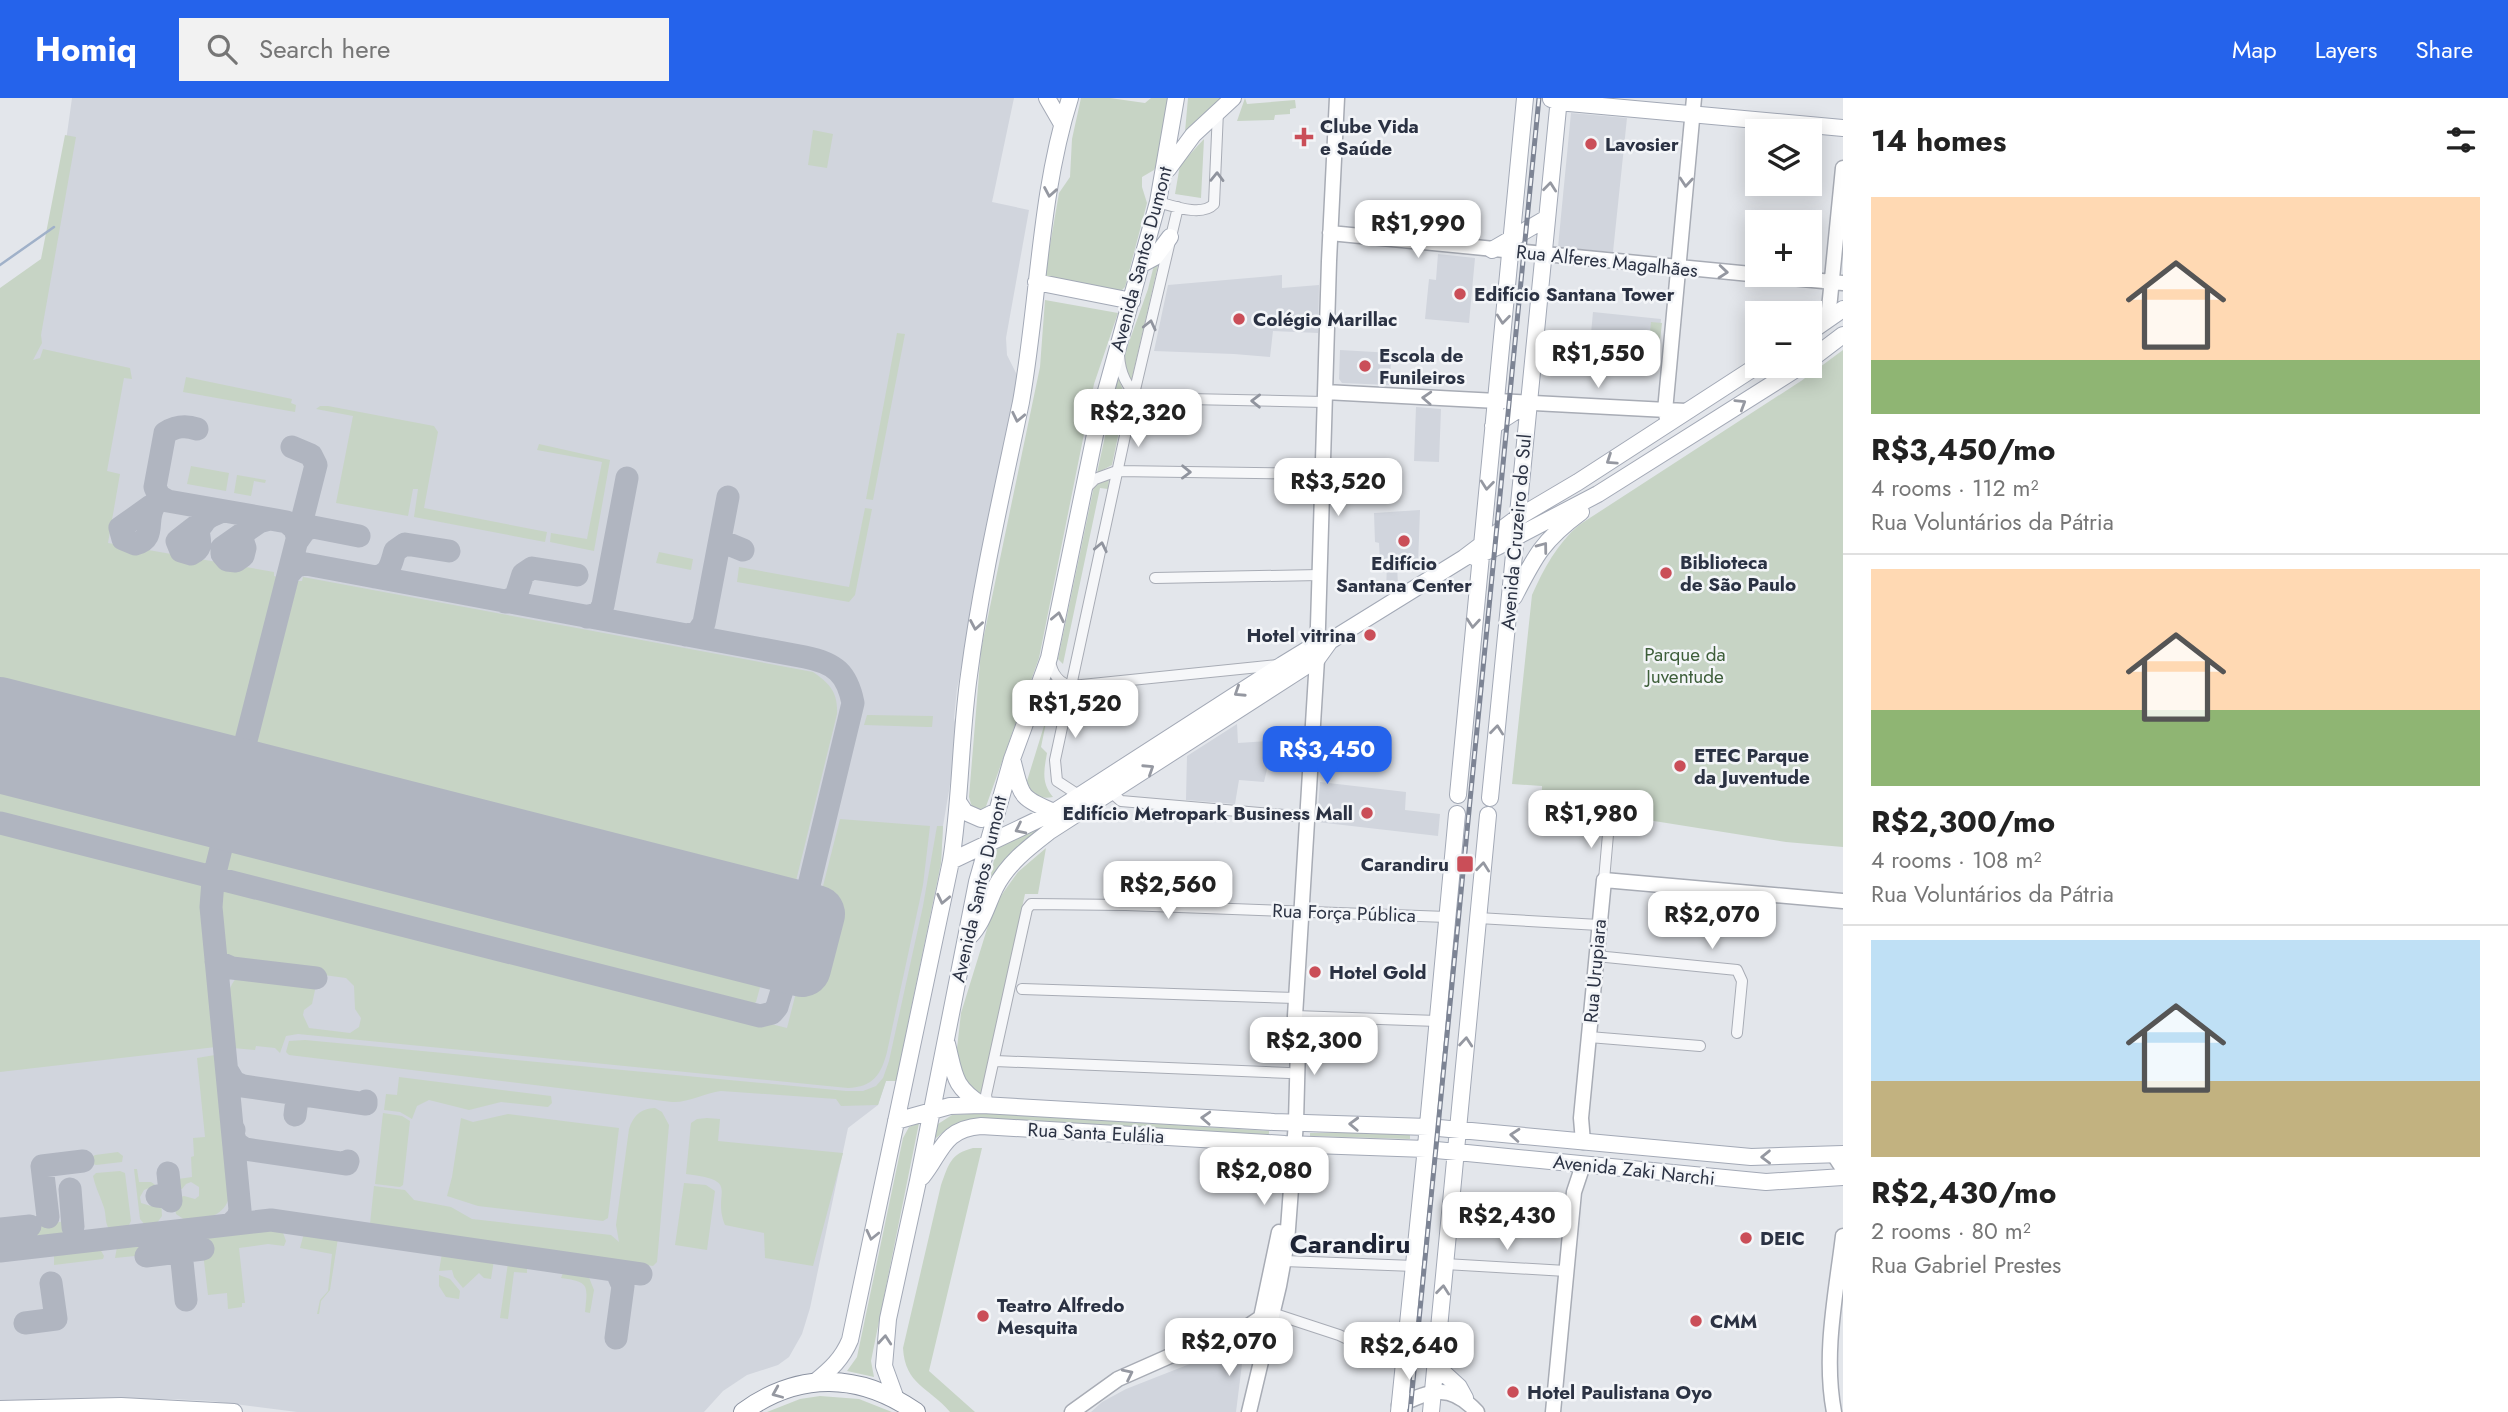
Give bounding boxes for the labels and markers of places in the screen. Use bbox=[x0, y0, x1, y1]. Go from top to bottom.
place label: Clube Vida e Saúde bbox=[1320, 113, 1419, 162]
marker: Clube Vida e Saúde bbox=[1294, 127, 1314, 147]
place label: Lavosier bbox=[1605, 131, 1679, 158]
marker: Lavosier bbox=[1583, 136, 1599, 152]
pin: R$1,990 bbox=[1353, 200, 1483, 260]
place label: Edifício Santana Tower bbox=[1474, 281, 1675, 308]
marker: Edifício Santana Tower bbox=[1452, 286, 1468, 302]
place label: Colégio Marillac bbox=[1253, 306, 1397, 333]
marker: Colégio Marillac bbox=[1231, 311, 1247, 327]
pin: R$1,550 bbox=[1533, 330, 1663, 390]
place label: Escola de Funileiros bbox=[1379, 342, 1465, 391]
marker: Escola de Funileiros bbox=[1357, 358, 1373, 374]
pin: R$2,320 bbox=[1073, 390, 1203, 449]
pin: R$3,520 bbox=[1273, 458, 1403, 518]
marker: Edifício Santana Center bbox=[1396, 533, 1412, 549]
place label: Biblioteca de São Paulo bbox=[1680, 549, 1796, 598]
place label: Edifício Santana Center bbox=[1336, 550, 1472, 599]
marker: Biblioteca de São Paulo bbox=[1658, 565, 1674, 581]
place label: Hotel vitrina bbox=[1247, 622, 1356, 649]
marker: Hotel vitrina bbox=[1362, 627, 1378, 643]
pin: R$1,520 bbox=[1010, 680, 1140, 740]
pin: R$3,450 bbox=[1262, 726, 1392, 786]
place label: ETEC Parque da Juventude bbox=[1694, 742, 1810, 791]
marker: ETEC Parque da Juventude bbox=[1672, 758, 1688, 774]
pin: R$1,980 bbox=[1526, 790, 1656, 850]
place label: Edifício Metropark Business Mall bbox=[1063, 800, 1353, 827]
marker: Edifício Metropark Business Mall bbox=[1359, 805, 1375, 821]
place label: Carandiru bbox=[1361, 851, 1449, 878]
marker: Carandiru bbox=[1455, 854, 1475, 874]
pin: R$2,560 bbox=[1103, 862, 1233, 921]
pin: R$2,070 bbox=[1647, 892, 1777, 951]
place label: Hotel Gold bbox=[1329, 959, 1426, 986]
marker: Hotel Gold bbox=[1307, 964, 1323, 980]
pin: R$2,300 bbox=[1249, 1018, 1379, 1077]
pin: R$2,080 bbox=[1199, 1148, 1329, 1207]
pin: R$2,430 bbox=[1442, 1192, 1572, 1252]
place label: DEIC bbox=[1760, 1225, 1805, 1252]
marker: DEIC bbox=[1738, 1230, 1754, 1246]
place label: Teatro Alfredo Mesquita bbox=[997, 1292, 1124, 1341]
marker: Teatro Alfredo Mesquita bbox=[975, 1308, 991, 1324]
place label: CMM bbox=[1710, 1308, 1757, 1335]
marker: CMM bbox=[1688, 1313, 1704, 1329]
pin: R$2,070 bbox=[1164, 1318, 1294, 1378]
pin: R$2,640 bbox=[1344, 1322, 1474, 1382]
place label: Hotel Paulistana Oyo bbox=[1527, 1379, 1712, 1406]
marker: Hotel Paulistana Oyo bbox=[1505, 1384, 1521, 1400]

